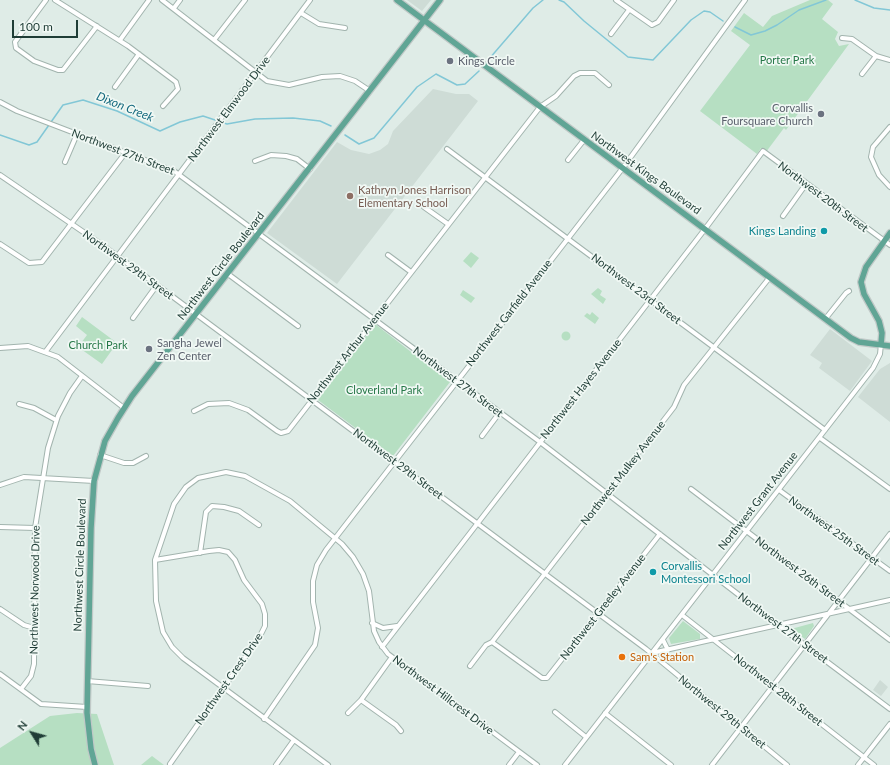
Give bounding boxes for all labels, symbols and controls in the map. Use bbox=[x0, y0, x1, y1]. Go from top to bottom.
scale bar bbox=[14, 12, 80, 38]
text: 100 m bbox=[19, 19, 53, 34]
park label: Porter Park bbox=[760, 53, 814, 67]
street label: Northwest Elmwood Drive bbox=[185, 54, 273, 164]
place label: Kings Circle bbox=[458, 54, 515, 68]
marker: Kings Circle bbox=[445, 56, 455, 66]
water label: Dixon Creek bbox=[94, 89, 156, 125]
place label: Corvallis Foursquare Church bbox=[721, 101, 813, 127]
marker: Corvallis Foursquare Church bbox=[816, 109, 826, 119]
street label: Northwest 27th Street bbox=[70, 126, 176, 178]
street label: Northwest Kings Boulevard bbox=[589, 129, 703, 217]
street label: Northwest 20th Street bbox=[775, 159, 871, 235]
place label: Kathryn Jones Harrison Elementary School bbox=[358, 183, 471, 209]
marker: Kathryn Jones Harrison Elementary School bbox=[345, 191, 355, 201]
street label: Northwest Circle Boulevard bbox=[175, 209, 267, 323]
place label: Kings Landing bbox=[749, 224, 816, 238]
marker: Kings Landing bbox=[819, 226, 829, 236]
street label: Northwest 29th Street bbox=[80, 228, 176, 302]
street label: Northwest 23rd Street bbox=[589, 251, 683, 327]
street label: Northwest Garfield Avenue bbox=[463, 257, 555, 369]
street label: Northwest Arthur Avenue bbox=[304, 300, 392, 406]
place label: Sangha Jewel Zen Center bbox=[157, 336, 222, 362]
street label: Northwest Hayes Avenue bbox=[538, 336, 624, 442]
park label: Church Park bbox=[68, 338, 128, 352]
marker: Sangha Jewel Zen Center bbox=[144, 344, 154, 354]
street label: Northwest 27th Street bbox=[410, 344, 506, 420]
park label: Cloverland Park bbox=[346, 383, 422, 397]
street label: Northwest Mulkey Avenue bbox=[578, 418, 668, 528]
street label: Northwest 29th Street bbox=[350, 426, 446, 502]
street label: Northwest Grant Avenue bbox=[716, 449, 800, 553]
street label: Northwest 25th Street bbox=[786, 494, 882, 568]
street label: Northwest Circle Boulevard bbox=[71, 498, 89, 632]
street label: Northwest Norwood Drive bbox=[27, 525, 43, 655]
street label: Northwest 26th Street bbox=[752, 534, 848, 610]
street label: Northwest Greeley Avenue bbox=[557, 551, 649, 663]
place label: Corvallis Montessori School bbox=[661, 559, 751, 585]
marker: Corvallis Montessori School bbox=[648, 567, 658, 577]
street label: Northwest 27th Street bbox=[735, 590, 831, 666]
street label: Northwest Crest Drive bbox=[192, 631, 266, 727]
place label: Sam's Station bbox=[630, 650, 694, 664]
street label: Northwest 28th Street bbox=[731, 651, 825, 729]
marker: Sam's Station bbox=[617, 652, 627, 662]
street label: Northwest Hillcrest Drive bbox=[390, 653, 496, 737]
street label: Northwest 29th Street bbox=[675, 673, 769, 751]
north arrow bbox=[12, 713, 52, 753]
text: N bbox=[14, 718, 30, 733]

